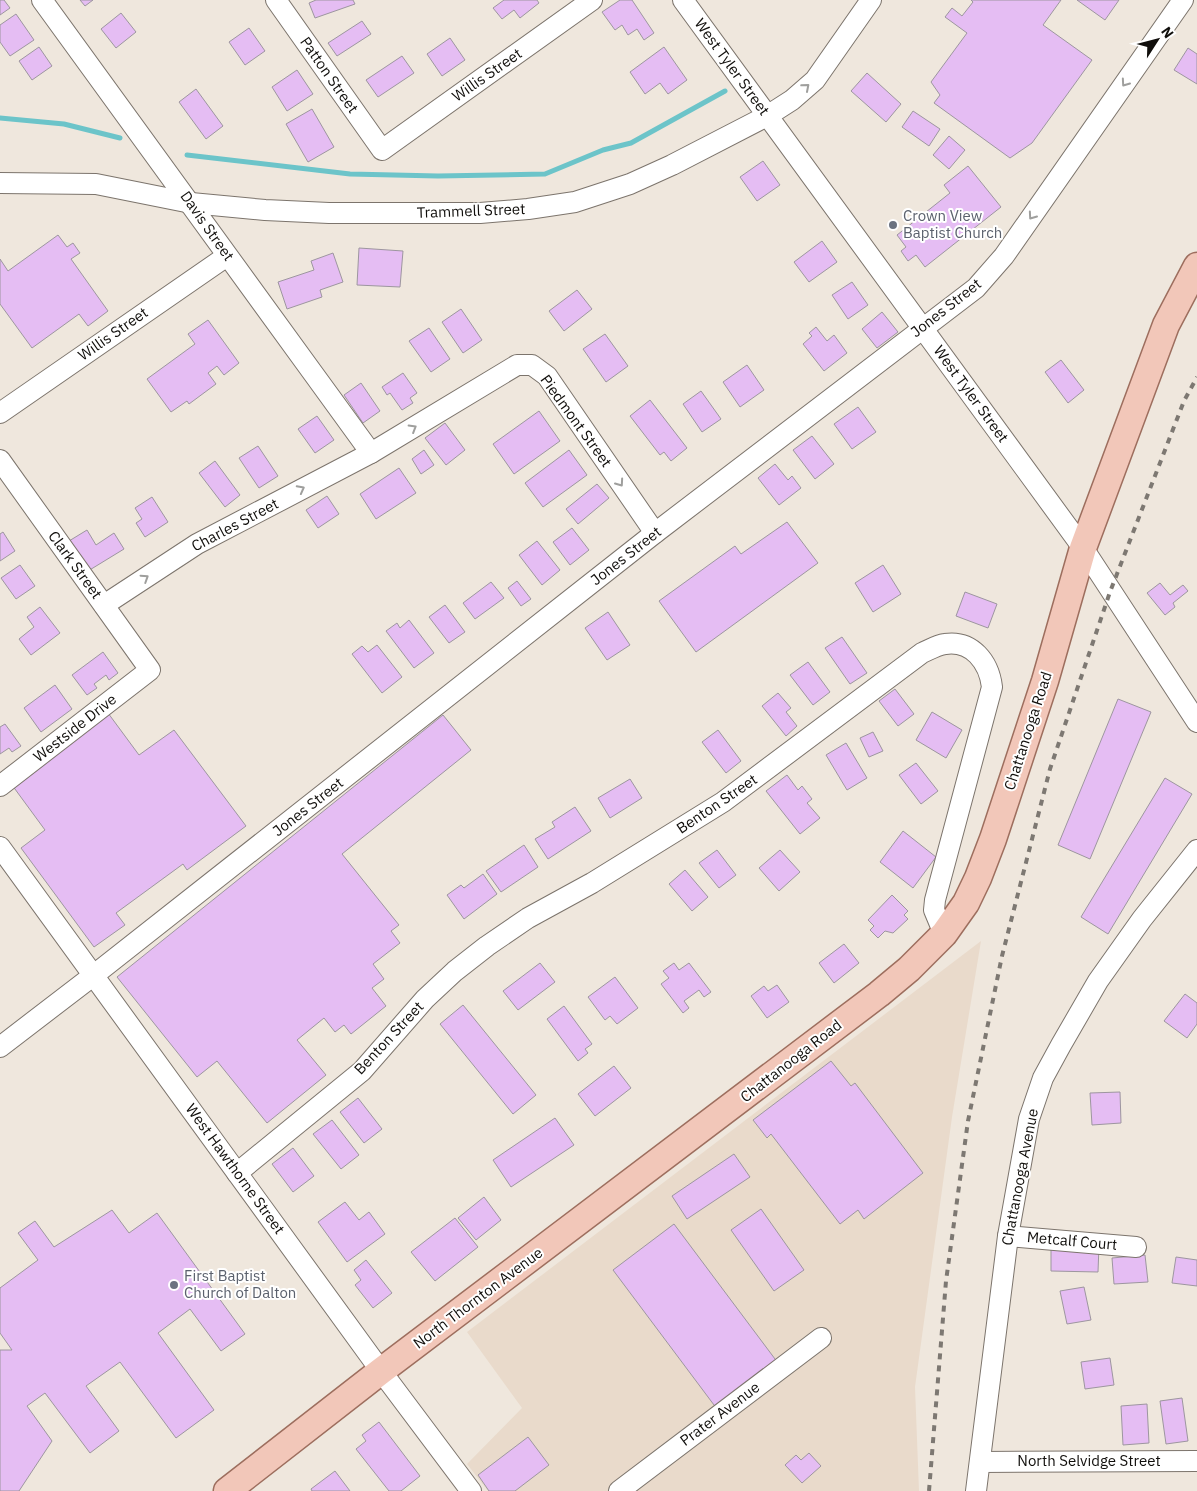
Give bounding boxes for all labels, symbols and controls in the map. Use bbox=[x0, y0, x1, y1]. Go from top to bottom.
street label: West Tyler Street bbox=[691, 14, 774, 119]
north arrow bbox=[1132, 15, 1182, 65]
text: N bbox=[1157, 23, 1178, 42]
street label: Patton Street bbox=[296, 33, 363, 117]
street label: Willis Street bbox=[448, 44, 525, 106]
one-way arrow bbox=[1122, 77, 1131, 87]
one-way arrow bbox=[801, 84, 810, 93]
street label: Davis Street bbox=[176, 187, 238, 264]
street label: Trammell Street bbox=[416, 199, 526, 222]
place label: Crown View Baptist Church bbox=[903, 206, 1002, 242]
one-way arrow bbox=[1029, 210, 1038, 220]
marker: Crown View Baptist Church bbox=[887, 219, 899, 231]
street label: Jones Street bbox=[906, 274, 985, 341]
street label: Willis Street bbox=[74, 303, 151, 365]
street label: West Tyler Street bbox=[930, 341, 1013, 446]
street label: Piedmont Street bbox=[536, 371, 616, 471]
one-way arrow bbox=[407, 425, 416, 435]
one-way arrow bbox=[614, 477, 623, 486]
one-way arrow bbox=[296, 485, 305, 495]
street label: Charles Street bbox=[188, 494, 281, 555]
street label: Jones Street bbox=[586, 522, 665, 589]
street label: Clark Street bbox=[44, 527, 106, 602]
one-way arrow bbox=[140, 575, 149, 585]
street label: Chattanooga Road bbox=[999, 669, 1056, 793]
street label: Westside Drive bbox=[29, 689, 120, 766]
street label: Benton Street bbox=[673, 770, 761, 838]
street label: Jones Street bbox=[268, 773, 347, 840]
street label: Benton Street bbox=[350, 997, 427, 1078]
street label: Chattanooga Road bbox=[736, 1015, 845, 1106]
street label: West Hawthorne Street bbox=[182, 1100, 289, 1238]
street label: Chattanooga Avenue bbox=[997, 1107, 1042, 1247]
street label: Metcalf Court bbox=[1026, 1227, 1118, 1254]
street label: North Thornton Avenue bbox=[409, 1243, 546, 1352]
place label: First Baptist Church of Dalton bbox=[184, 1266, 296, 1302]
marker: First Baptist Church of Dalton bbox=[168, 1279, 180, 1291]
street label: Prater Avenue bbox=[676, 1377, 763, 1450]
street label: North Selvidge Street bbox=[1017, 1451, 1161, 1470]

